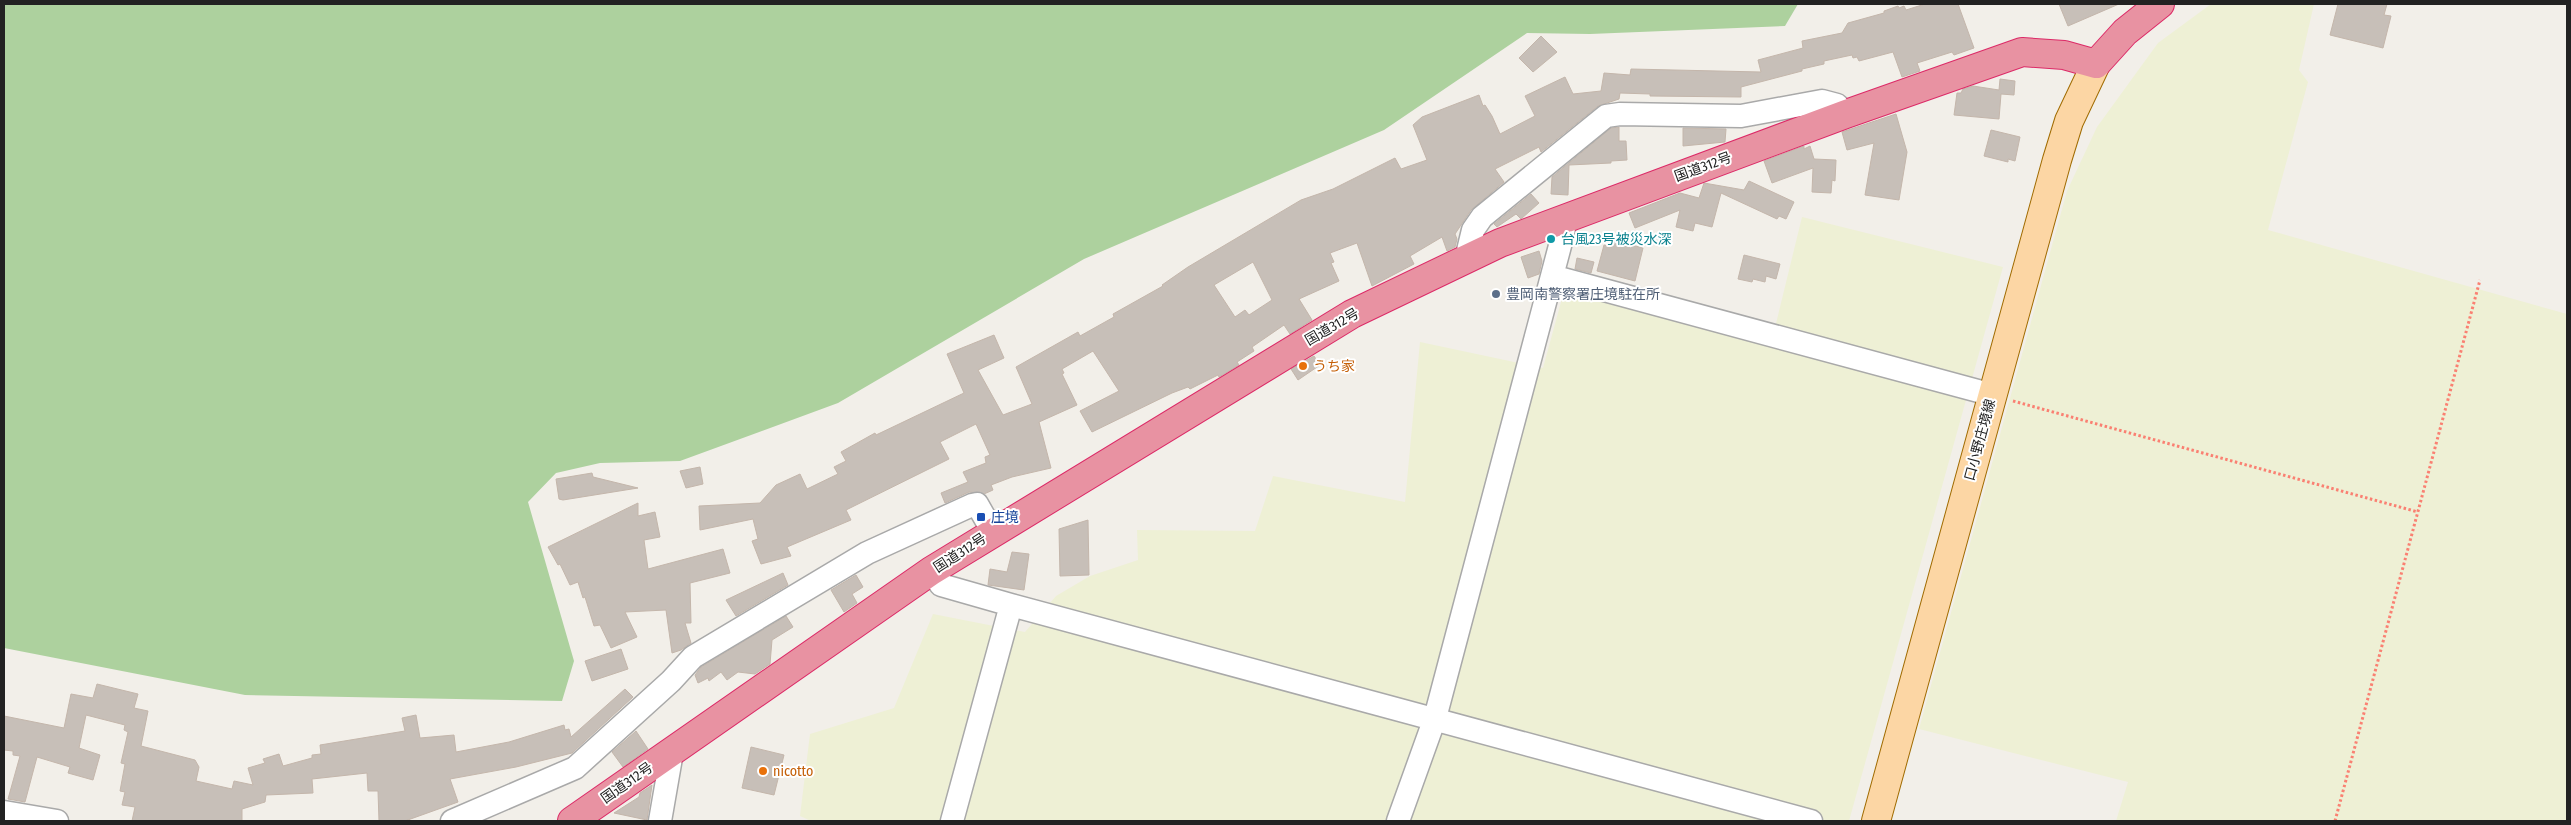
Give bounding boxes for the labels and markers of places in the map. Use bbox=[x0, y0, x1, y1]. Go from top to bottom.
place label: 台風23号被災水深 bbox=[1561, 231, 1671, 248]
marker: 台風23号被災水深 bbox=[1545, 233, 1557, 245]
place label: 豊岡南警察署庄境駐在所 bbox=[1506, 286, 1660, 303]
marker: 豊岡南警察署庄境駐在所 bbox=[1490, 288, 1502, 300]
place label: うち家 bbox=[1313, 358, 1355, 375]
marker: うち家 bbox=[1297, 360, 1309, 372]
place label: 庄境 bbox=[991, 509, 1019, 526]
marker: 庄境 bbox=[975, 511, 987, 523]
place label: nicotto bbox=[773, 763, 813, 780]
marker: nicotto bbox=[757, 765, 769, 777]

